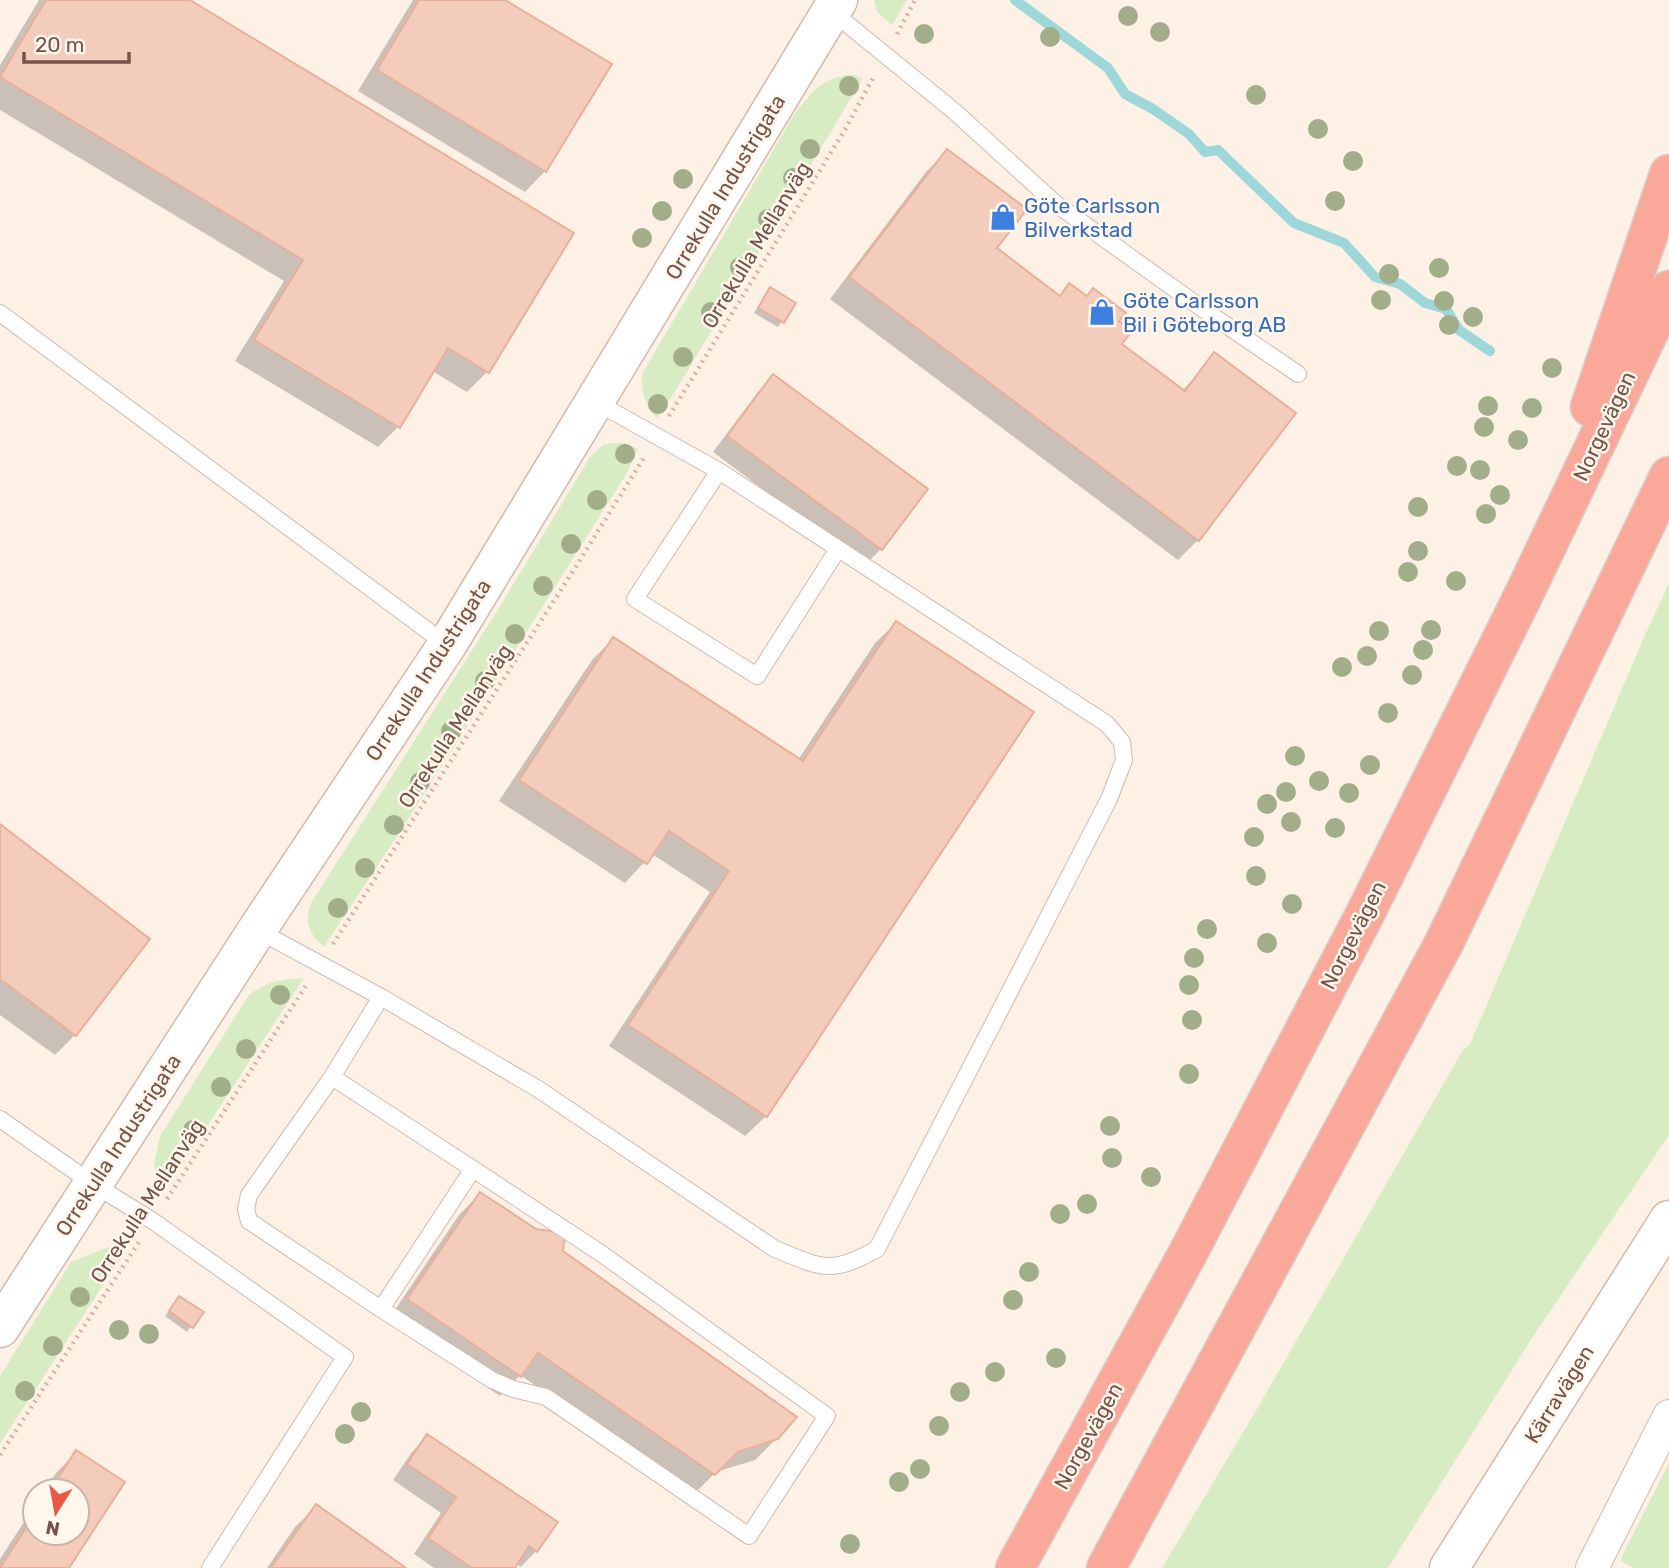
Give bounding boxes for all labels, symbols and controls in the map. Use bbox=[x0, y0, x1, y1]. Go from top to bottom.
scale bar bbox=[24, 21, 130, 65]
text: 20 m bbox=[35, 32, 84, 57]
street label: Orrekulla Industrigata bbox=[660, 90, 790, 284]
street label: Orrekulla Mellanväg bbox=[696, 157, 816, 333]
place label: Göte Carlsson Bilverkstad bbox=[1024, 193, 1160, 242]
shop icon: Göte Carlsson Bilverkstad bbox=[988, 202, 1018, 232]
place label: Göte Carlsson Bil i Göteborg AB bbox=[1123, 288, 1286, 337]
shop icon: Göte Carlsson Bil i Göteborg AB bbox=[1087, 297, 1117, 327]
street label: Norgevägen bbox=[1568, 367, 1640, 485]
street label: Orrekulla Industrigata bbox=[360, 574, 496, 766]
street label: Orrekulla Mellanväg bbox=[393, 639, 517, 813]
street label: Norgevägen bbox=[1315, 877, 1391, 993]
street label: Orrekulla Industrigata bbox=[50, 1049, 186, 1241]
street label: Orrekulla Mellanväg bbox=[85, 1114, 209, 1288]
street label: Kärravägen bbox=[1519, 1340, 1599, 1448]
street label: Norgevägen bbox=[1048, 1378, 1128, 1494]
north arrow bbox=[21, 1477, 91, 1547]
text: N bbox=[44, 1516, 62, 1541]

